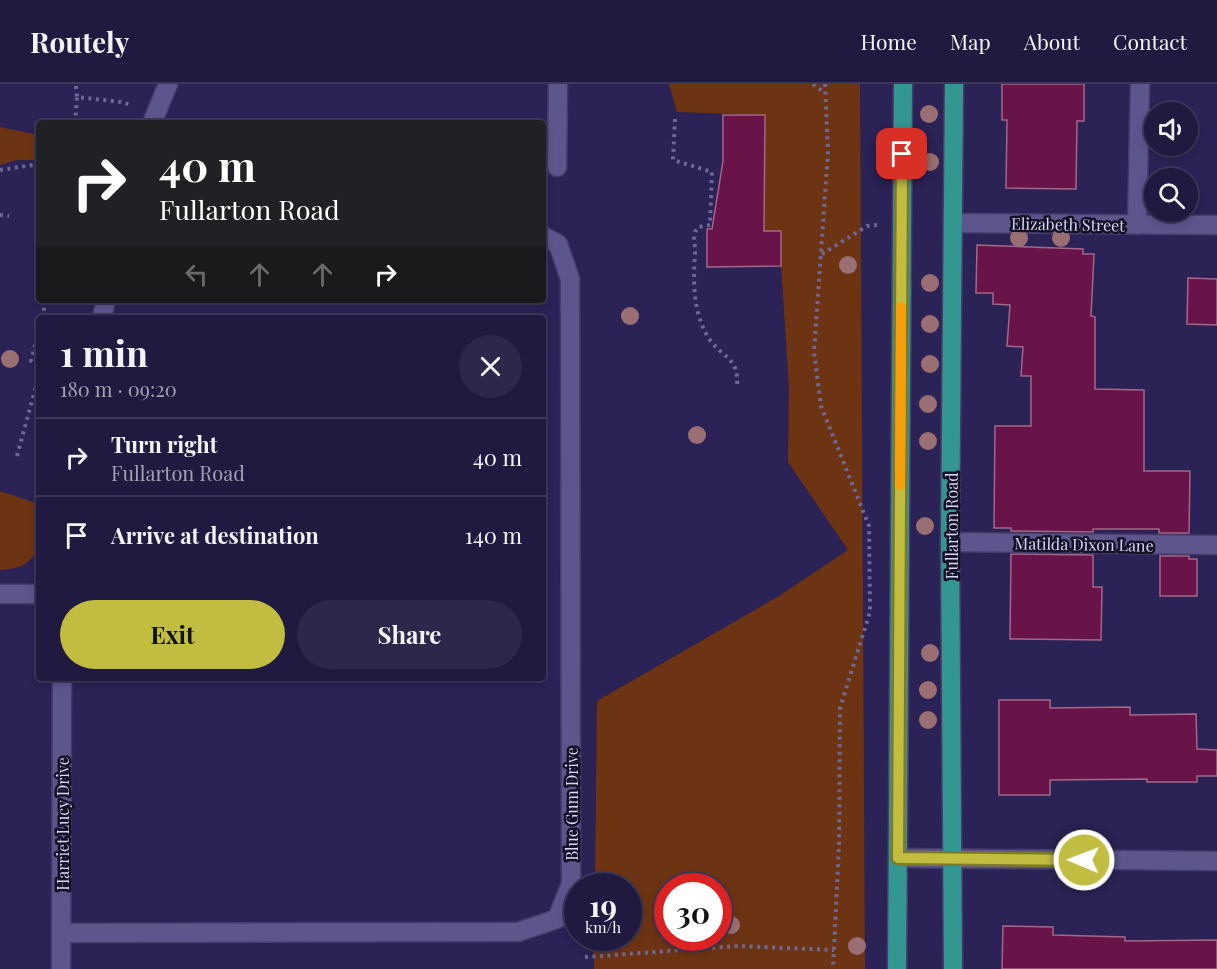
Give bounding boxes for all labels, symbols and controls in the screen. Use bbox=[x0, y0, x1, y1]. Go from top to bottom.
text: Routely bbox=[30, 23, 129, 60]
text: Home bbox=[861, 27, 917, 55]
text: Map bbox=[950, 27, 991, 55]
text: About bbox=[1024, 27, 1080, 55]
text: Contact bbox=[1113, 27, 1187, 55]
map controls bbox=[1144, 102, 1198, 222]
button: sound bbox=[1144, 102, 1198, 156]
pin bbox=[876, 128, 927, 179]
text: 40 m bbox=[159, 137, 256, 193]
icon: arrive bbox=[885, 137, 918, 170]
icon: right bbox=[60, 144, 138, 222]
button: search bbox=[1144, 168, 1198, 222]
text: Fullarton Road bbox=[159, 191, 340, 227]
street label: Elizabeth Street bbox=[1011, 213, 1125, 235]
icon: left bbox=[180, 258, 213, 291]
icon: ahead bbox=[243, 258, 276, 291]
icon: ahead bbox=[306, 258, 339, 291]
icon: right bbox=[369, 258, 402, 291]
text: 1 min bbox=[60, 328, 148, 376]
button: close bbox=[459, 335, 522, 398]
text: 180 m · 09:20 bbox=[60, 375, 177, 402]
text: Turn right bbox=[111, 429, 217, 459]
icon: right bbox=[60, 441, 93, 474]
text: 40 m bbox=[473, 442, 522, 472]
text: Fullarton Road bbox=[111, 459, 245, 486]
street label: Fullarton Road bbox=[941, 472, 962, 580]
icon: arrive bbox=[60, 519, 93, 552]
text: Arrive at destination bbox=[111, 520, 319, 550]
text: 140 m bbox=[465, 520, 522, 550]
street label: Matilda Dixon Lane bbox=[1014, 532, 1154, 556]
button: Exit bbox=[60, 600, 285, 669]
button: Share bbox=[297, 600, 522, 669]
street label: Blue Gum Drive bbox=[561, 747, 582, 861]
street label: Harriet Lucy Drive bbox=[52, 757, 73, 891]
position arrow bbox=[1052, 828, 1116, 892]
speed limit sign: 30 bbox=[654, 873, 732, 951]
text: 19 bbox=[589, 885, 617, 925]
text: km/h bbox=[585, 917, 621, 937]

